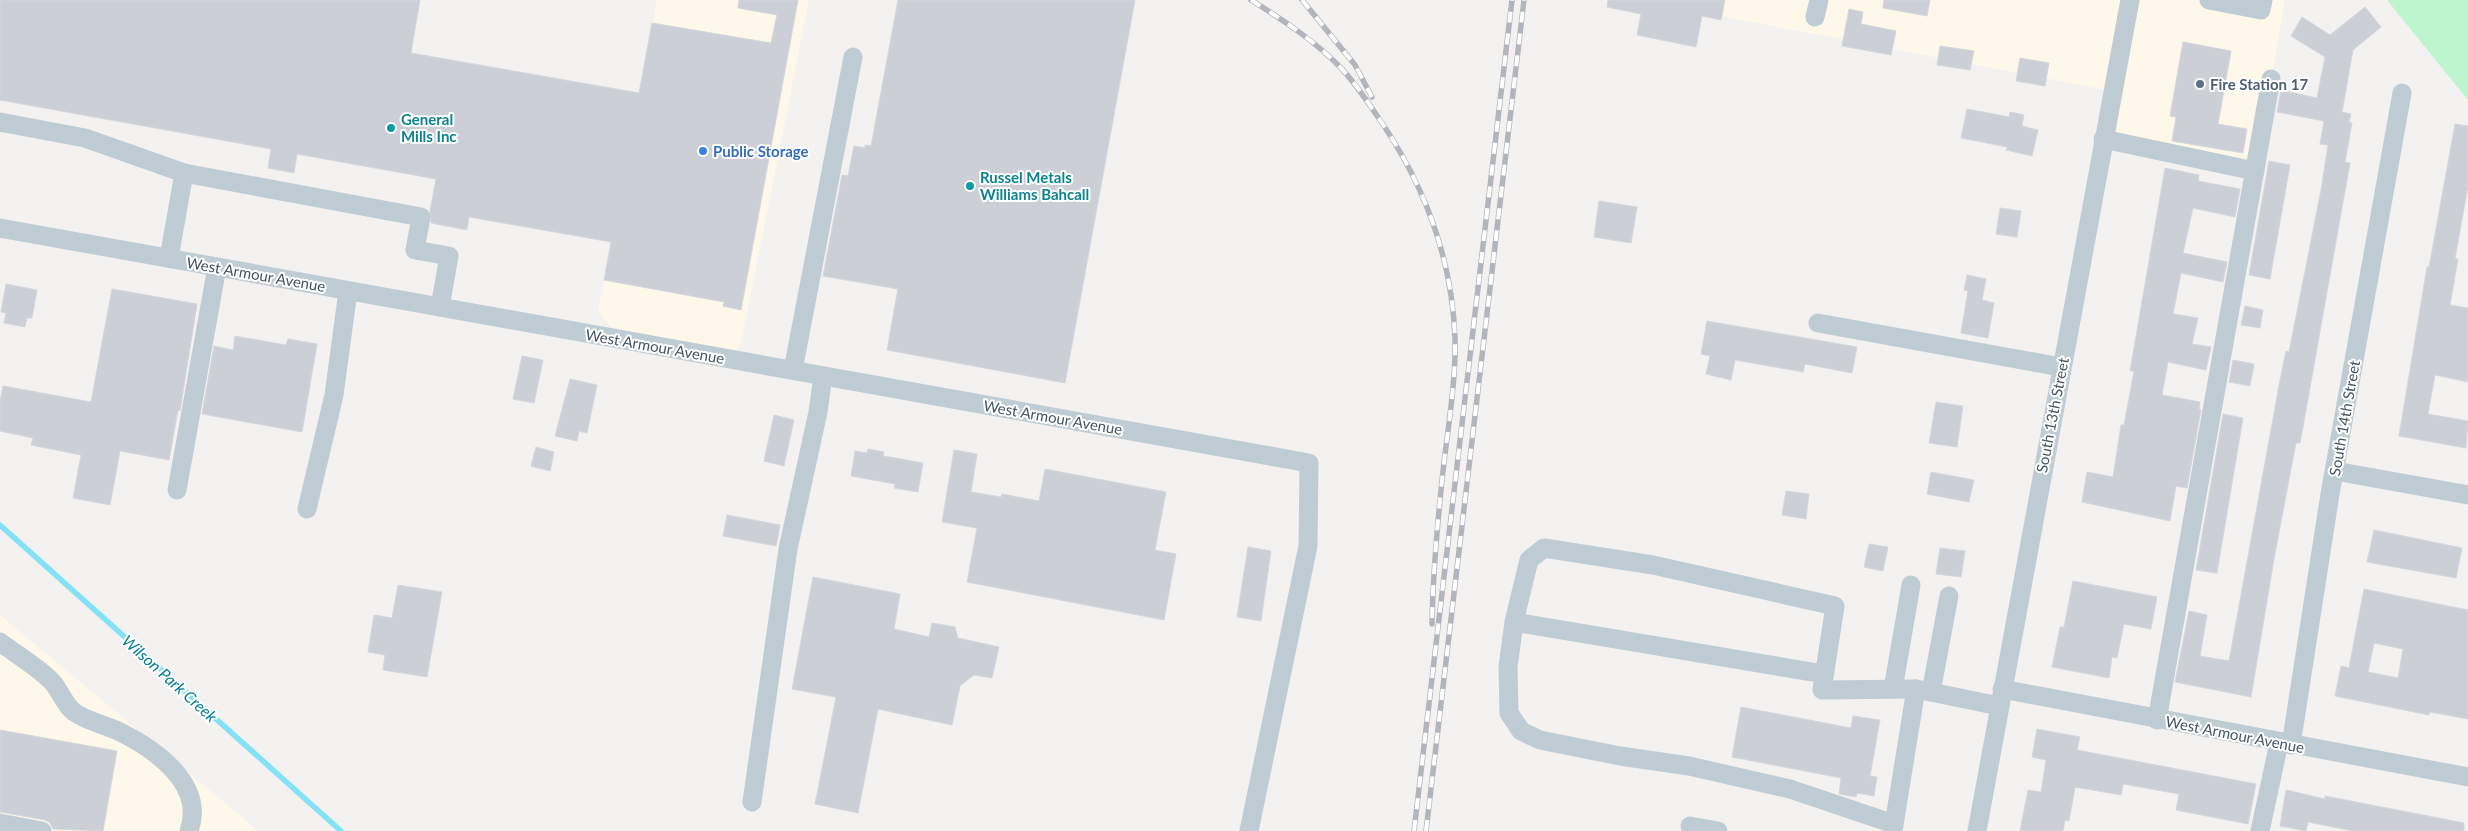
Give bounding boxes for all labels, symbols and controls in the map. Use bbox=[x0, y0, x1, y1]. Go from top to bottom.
place label: Fire Station 17 bbox=[2210, 75, 2308, 93]
marker: Fire Station 17 bbox=[2194, 78, 2206, 90]
place label: General Mills Inc bbox=[401, 110, 457, 145]
marker: General Mills Inc bbox=[385, 122, 397, 134]
place label: Public Storage bbox=[713, 142, 809, 160]
marker: Public Storage bbox=[697, 145, 709, 157]
place label: Russel Metals Williams Bahcall bbox=[980, 168, 1089, 203]
marker: Russel Metals Williams Bahcall bbox=[964, 180, 976, 192]
street label: West Armour Avenue bbox=[185, 253, 327, 295]
street label: West Armour Avenue bbox=[584, 325, 726, 367]
street label: South 13th Street bbox=[2032, 355, 2072, 474]
street label: South 14th Street bbox=[2325, 358, 2363, 477]
street label: West Armour Avenue bbox=[982, 396, 1124, 438]
water label: Wilson Park Creek bbox=[119, 631, 222, 726]
street label: West Armour Avenue bbox=[2164, 712, 2306, 756]

